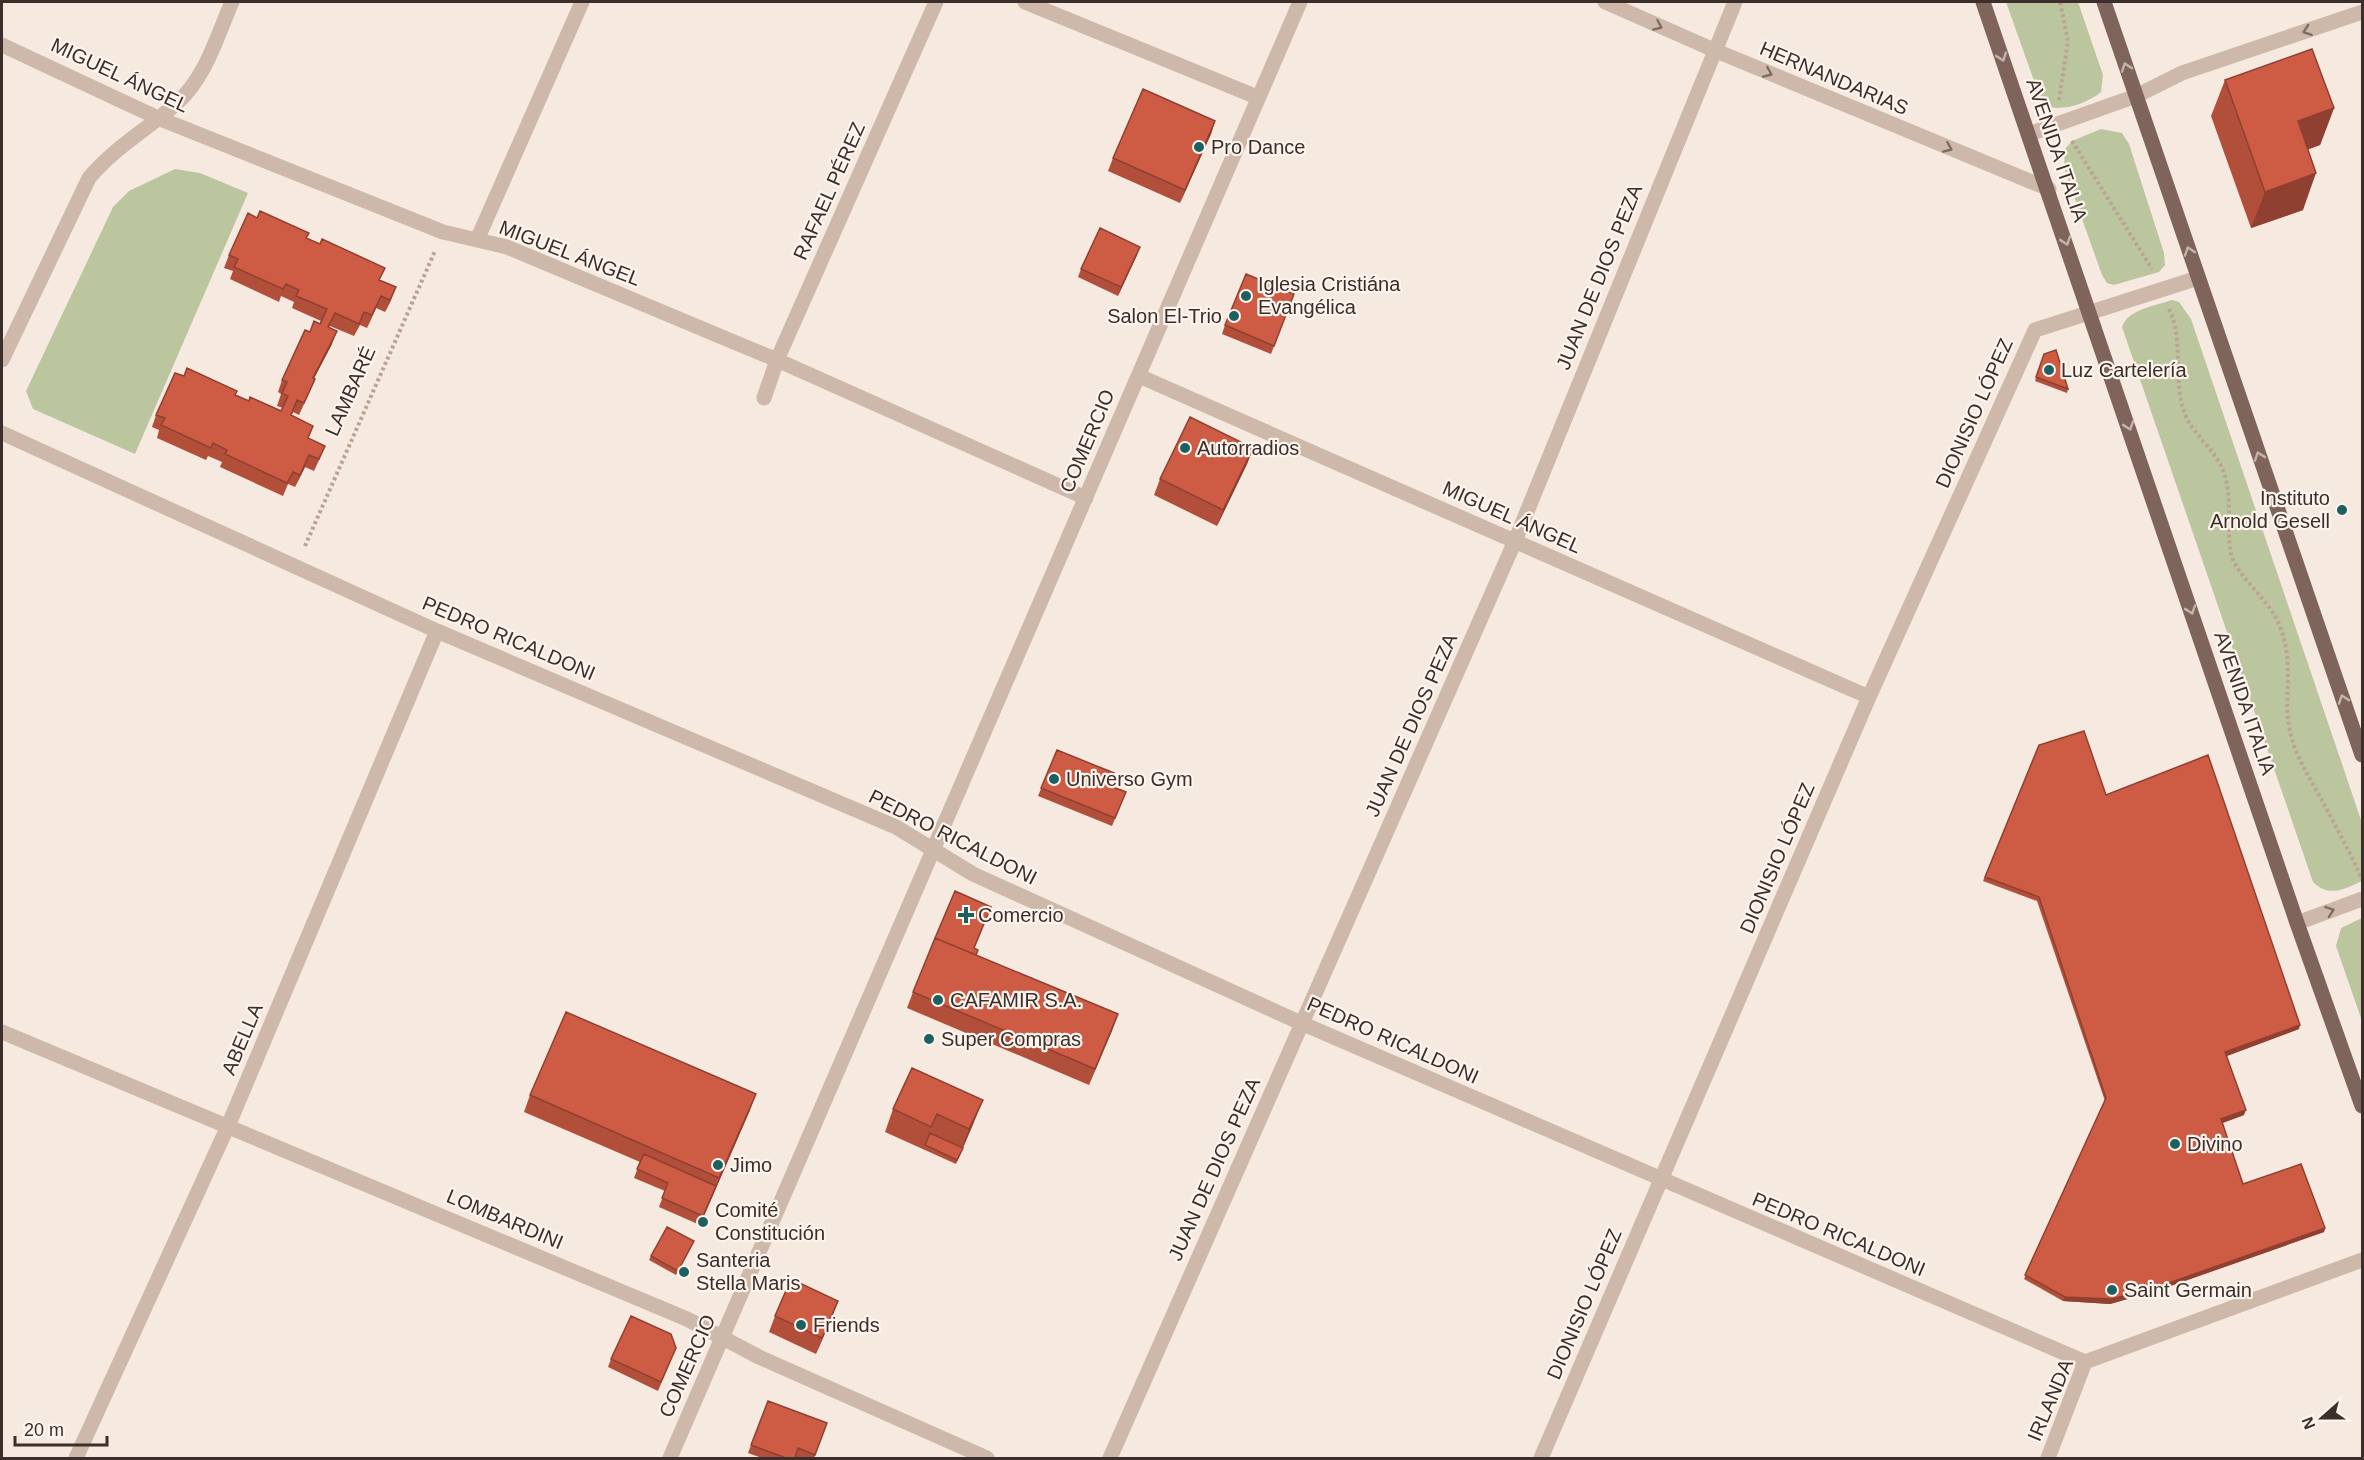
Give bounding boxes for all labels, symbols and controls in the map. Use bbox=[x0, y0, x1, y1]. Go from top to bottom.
one-way arrow bbox=[1652, 18, 1663, 30]
one-way arrow bbox=[2302, 23, 2313, 36]
street label: MIGUEL ÁNGEL bbox=[48, 33, 192, 117]
street label: HERNANDARIAS bbox=[1757, 37, 1911, 119]
one-way arrow bbox=[1995, 51, 2008, 62]
one-way arrow bbox=[2120, 62, 2133, 73]
one-way arrow bbox=[1761, 66, 1772, 78]
street label: AVENIDA ITALIA bbox=[2022, 75, 2092, 225]
street label: RAFAEL PÉREZ bbox=[789, 119, 869, 263]
place label: Pro Dance bbox=[1211, 136, 1306, 158]
marker: Pro Dance bbox=[1192, 140, 1206, 154]
one-way arrow bbox=[1941, 141, 1952, 153]
street label: JUAN DE DIOS PEZA bbox=[1552, 181, 1646, 373]
street label: MIGUEL ÁNGEL bbox=[496, 216, 644, 290]
one-way arrow bbox=[2059, 235, 2072, 246]
one-way arrow bbox=[2183, 246, 2196, 257]
place label: Iglesia Cristiána Evangélica bbox=[1258, 273, 1401, 318]
marker: Iglesia Cristiána Evangélica bbox=[1239, 289, 1253, 303]
place label: Salon El-Trio bbox=[1107, 305, 1222, 327]
marker: Salon El-Trio bbox=[1227, 309, 1241, 323]
street label: DIONISIO LÓPEZ bbox=[1931, 335, 2017, 491]
street label: LAMBARÉ bbox=[321, 343, 379, 439]
place label: Luz Cartelería bbox=[2061, 359, 2187, 381]
marker: Luz Cartelería bbox=[2042, 363, 2056, 377]
street label: COMERCIO bbox=[1055, 386, 1119, 496]
one-way arrow bbox=[2121, 420, 2134, 431]
place label: Autorradios bbox=[1197, 437, 1299, 459]
marker: Autorradios bbox=[1178, 441, 1192, 455]
one-way arrow bbox=[2254, 451, 2266, 462]
street label: MIGUEL ÁNGEL bbox=[1439, 477, 1585, 557]
place label: Instituto Arnold Gesell bbox=[2210, 487, 2330, 532]
marker: Instituto Arnold Gesell bbox=[2335, 503, 2349, 517]
street label: PEDRO RICALDONI bbox=[419, 592, 599, 684]
one-way arrow bbox=[2184, 604, 2197, 615]
street label: AVENIDA ITALIA bbox=[2210, 628, 2280, 778]
street label: JUAN DE DIOS PEZA bbox=[1361, 630, 1462, 820]
one-way arrow bbox=[2338, 694, 2351, 705]
place label: Universo Gym bbox=[1066, 768, 1193, 790]
marker: Universo Gym bbox=[1047, 772, 1061, 786]
street label: DIONISIO LÓPEZ bbox=[1735, 780, 1819, 936]
street label: PEDRO RICALDONI bbox=[865, 785, 1041, 889]
place label: Comercio bbox=[978, 904, 1064, 926]
one-way arrow bbox=[2324, 906, 2335, 919]
marker: Comercio bbox=[959, 908, 973, 922]
place label: CAFAMIR S.A. bbox=[950, 989, 1082, 1011]
street label: PEDRO RICALDONI bbox=[1304, 992, 1482, 1088]
marker: CAFAMIR S.A. bbox=[931, 993, 945, 1007]
street label: ABELLA bbox=[217, 999, 267, 1078]
place label: Super Compras bbox=[941, 1028, 1081, 1050]
marker: Super Compras bbox=[922, 1032, 936, 1046]
street label: JUAN DE DIOS PEZA bbox=[1164, 1074, 1265, 1264]
place label: Divino bbox=[2187, 1133, 2243, 1155]
marker: Divino bbox=[2168, 1137, 2182, 1151]
place label: Jimo bbox=[730, 1154, 772, 1176]
marker: Jimo bbox=[711, 1158, 725, 1172]
street label: LOMBARDINI bbox=[443, 1185, 567, 1253]
street label: PEDRO RICALDONI bbox=[1749, 1188, 1929, 1280]
place label: Comité Constitución bbox=[715, 1199, 825, 1244]
marker: Comité Constitución bbox=[696, 1215, 710, 1229]
street label: DIONISIO LÓPEZ bbox=[1542, 1226, 1626, 1382]
place label: Santeria Stella Maris bbox=[696, 1249, 800, 1294]
marker: Santeria Stella Maris bbox=[677, 1265, 691, 1279]
place label: Saint Germain bbox=[2124, 1279, 2252, 1301]
marker: Saint Germain bbox=[2105, 1283, 2119, 1297]
street label: COMERCIO bbox=[655, 1311, 719, 1421]
place label: Friends bbox=[813, 1314, 880, 1336]
marker: Friends bbox=[794, 1318, 808, 1332]
street label: IRLANDA bbox=[2023, 1355, 2077, 1444]
north arrow bbox=[2292, 1388, 2352, 1448]
scale bar bbox=[15, 1409, 106, 1447]
text: N bbox=[2298, 1415, 2318, 1432]
text: 20 m bbox=[24, 1420, 64, 1440]

